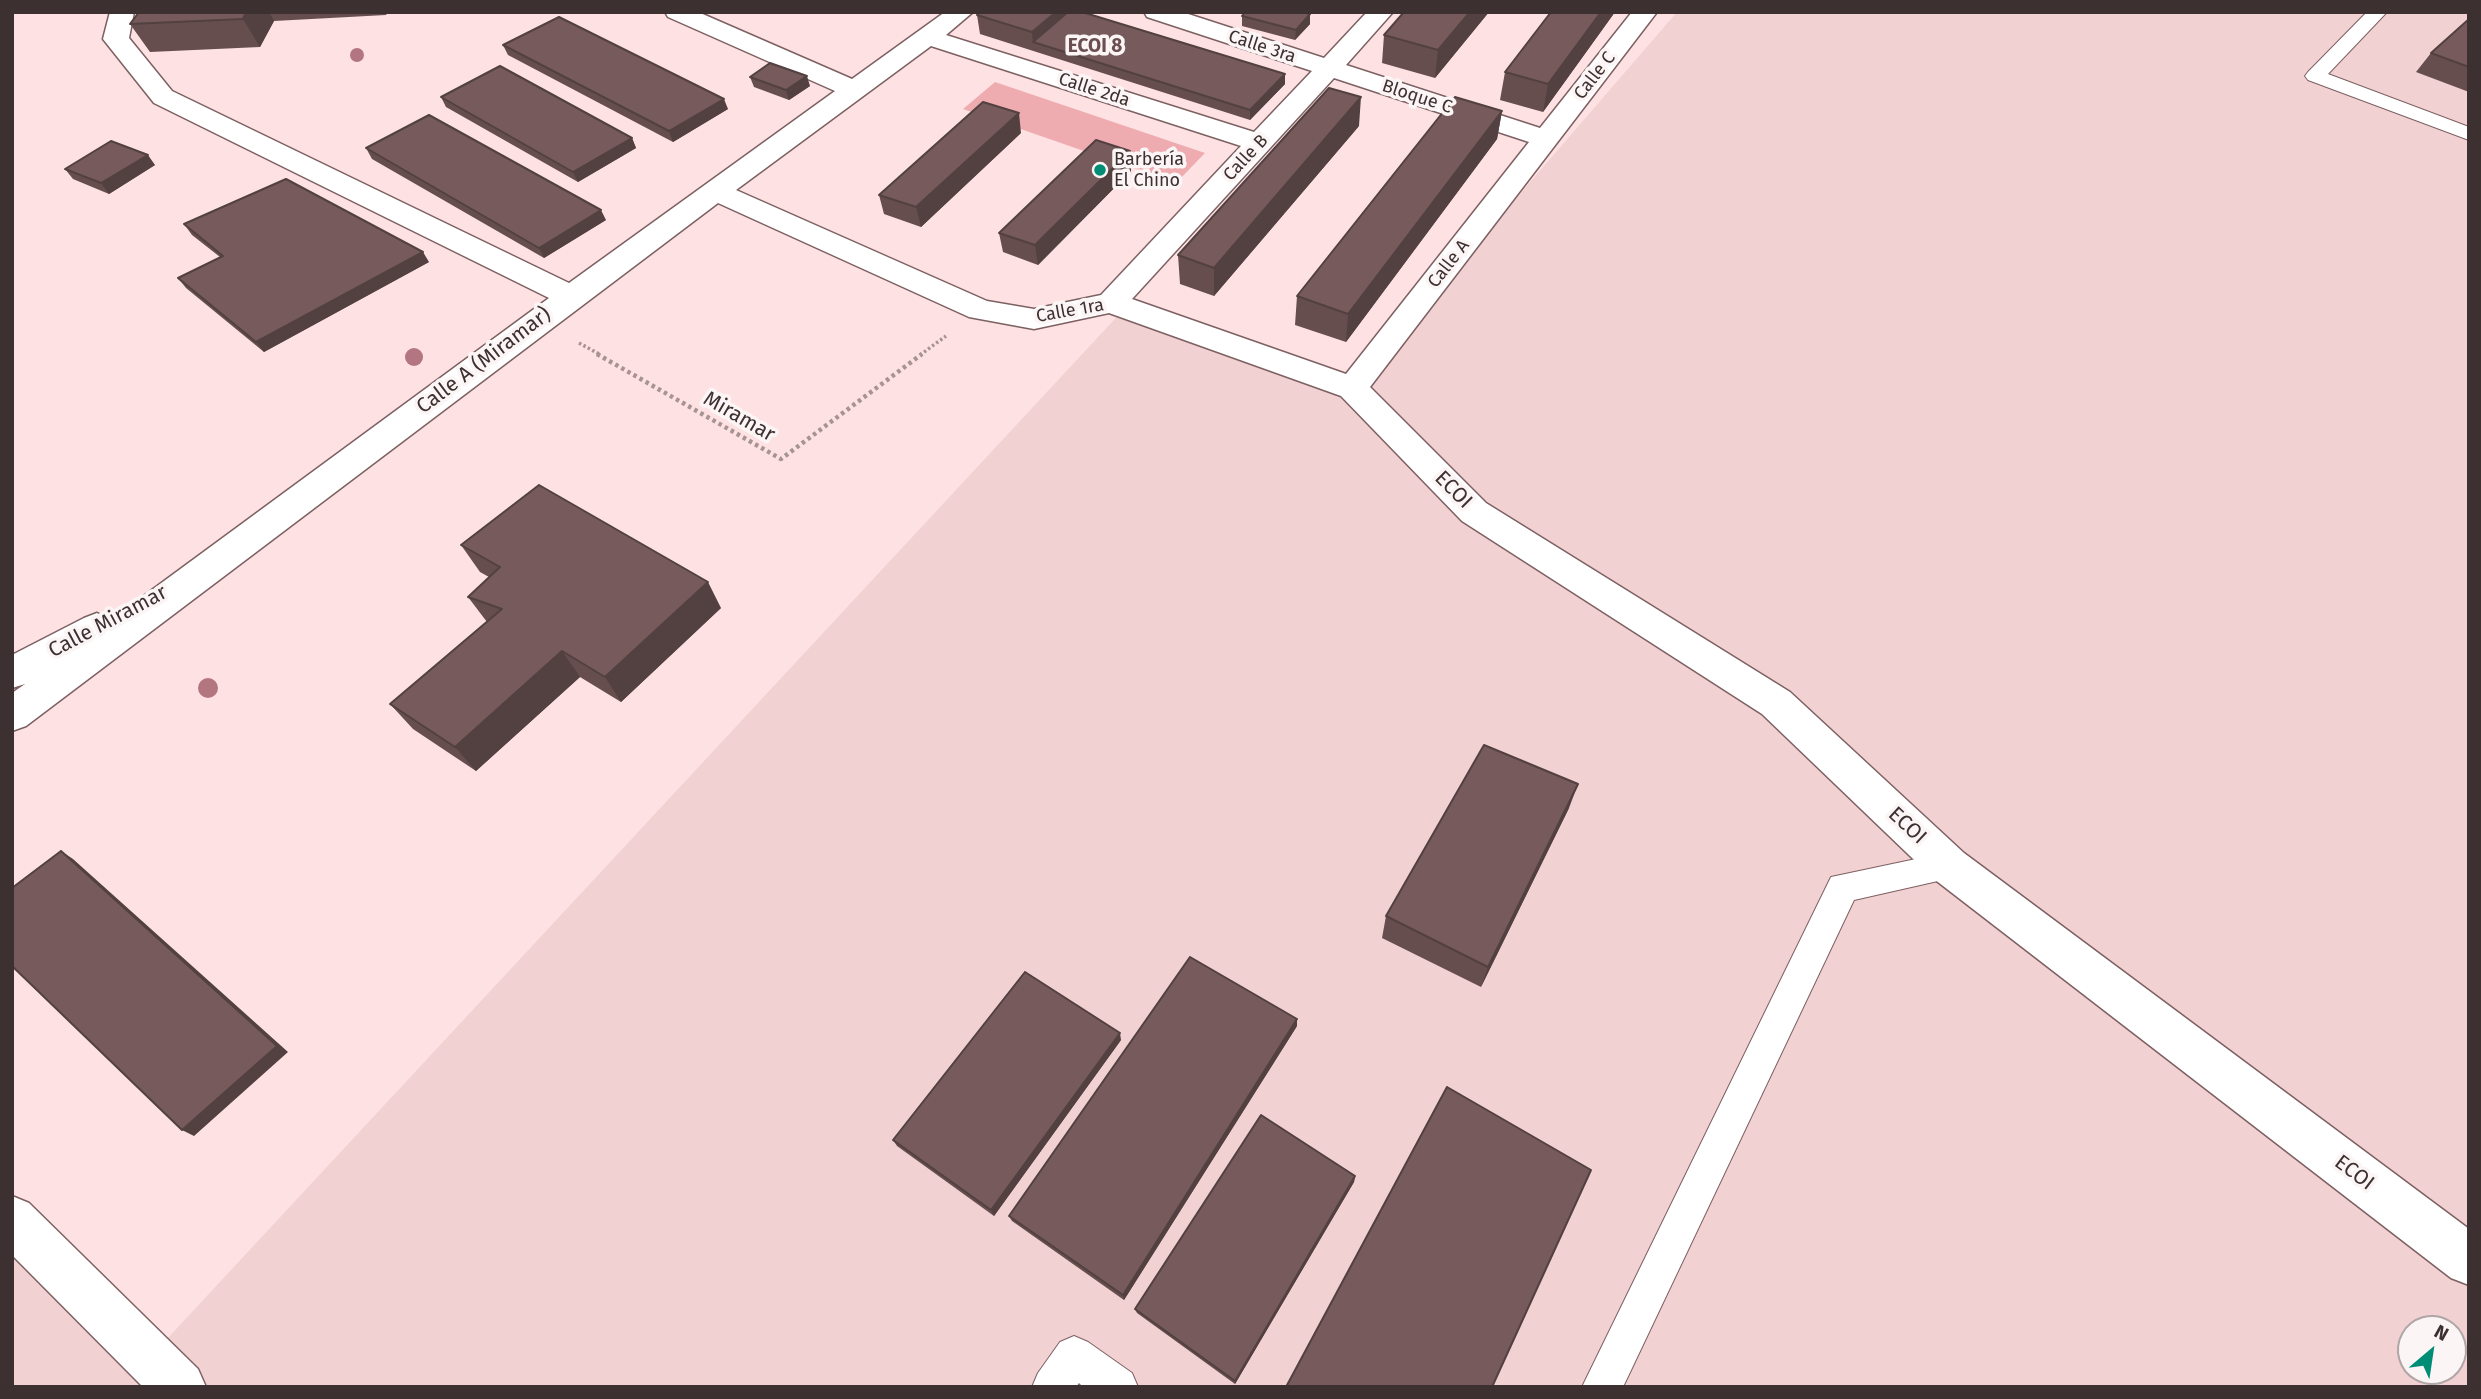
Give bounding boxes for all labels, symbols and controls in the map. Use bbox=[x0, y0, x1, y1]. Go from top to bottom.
street label: Calle 3ra bbox=[1226, 26, 1298, 68]
district label: ECOI 8 bbox=[1068, 36, 1122, 58]
street label: Calle C bbox=[1570, 48, 1620, 104]
street label: Calle 2da bbox=[1056, 68, 1132, 112]
street label: Bloque C bbox=[1379, 76, 1455, 118]
street label: Calle B bbox=[1219, 130, 1273, 186]
place label: Barbería El Chino bbox=[1114, 149, 1184, 192]
marker: Barbería El Chino bbox=[1092, 162, 1108, 178]
street label: Calle A bbox=[1424, 236, 1474, 292]
street label: Calle 1ra bbox=[1034, 294, 1106, 328]
street label: Calle A (Miramar) bbox=[412, 302, 556, 420]
street label: Miramar bbox=[699, 386, 779, 448]
street label: ECOI bbox=[1429, 466, 1477, 514]
street label: Calle Miramar bbox=[44, 580, 172, 664]
street label: ECOI bbox=[1883, 802, 1931, 850]
street label: ECOI bbox=[2329, 1150, 2379, 1196]
north arrow bbox=[2397, 1315, 2467, 1385]
text: N bbox=[2430, 1320, 2453, 1346]

